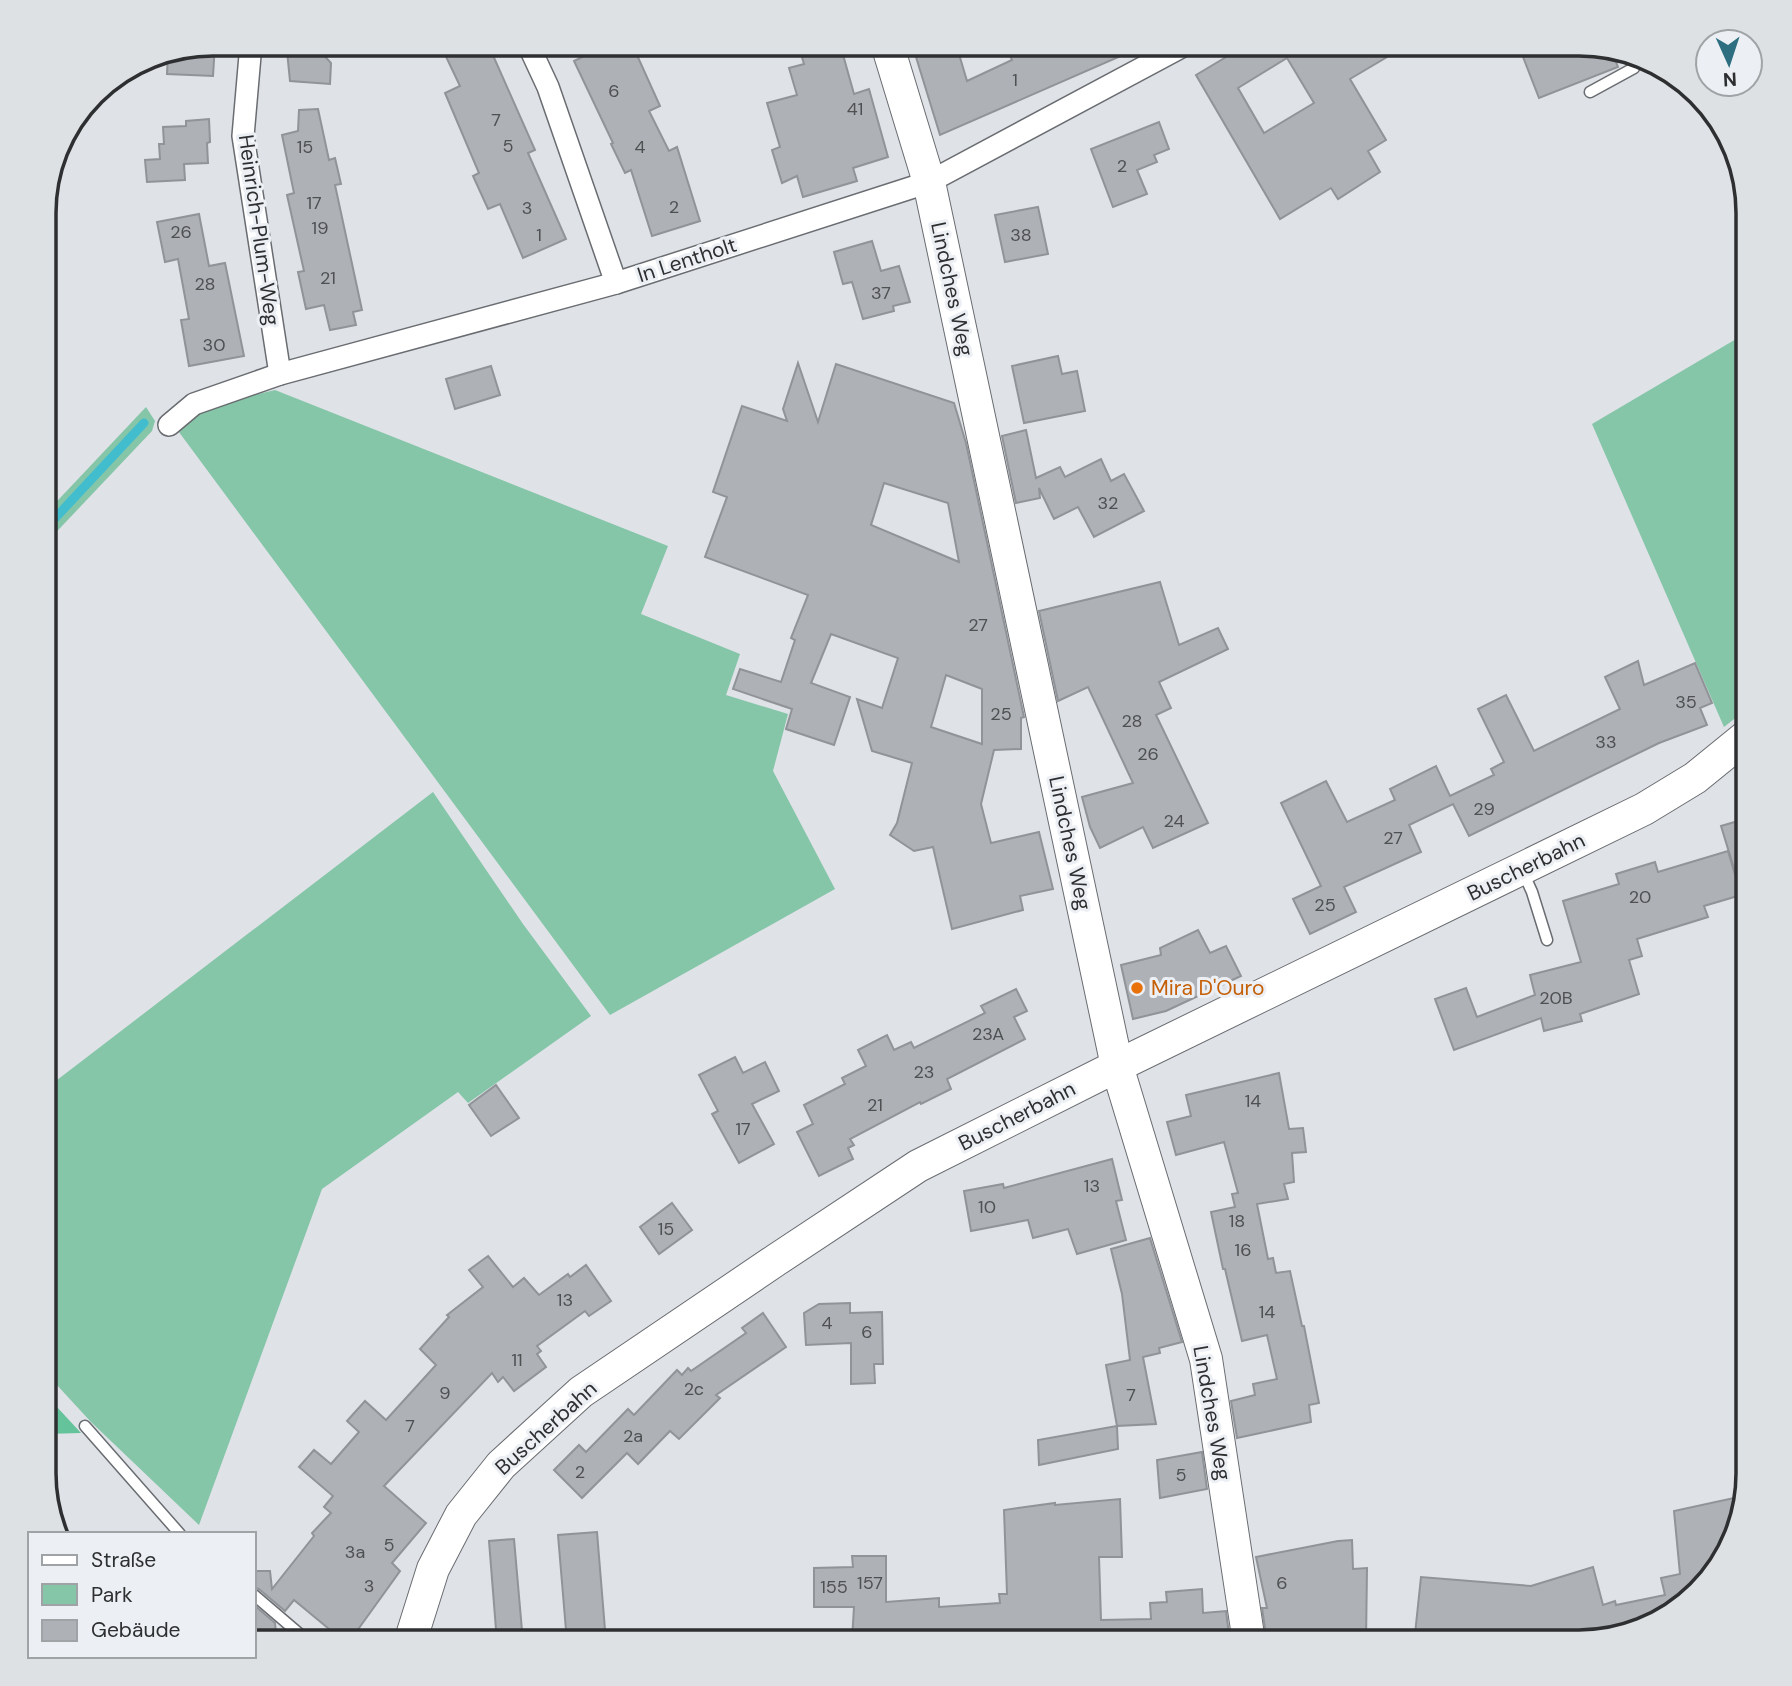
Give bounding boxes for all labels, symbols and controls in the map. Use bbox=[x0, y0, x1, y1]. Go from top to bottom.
north arrow bbox=[1694, 28, 1764, 98]
text: N bbox=[1722, 67, 1737, 92]
house number: 1 bbox=[1012, 68, 1018, 92]
house number: 6 bbox=[608, 79, 620, 103]
house number: 41 bbox=[847, 97, 863, 121]
house number: 7 bbox=[491, 108, 501, 132]
street label: Heinrich-Plum-Weg bbox=[232, 133, 286, 328]
house number: 5 bbox=[503, 134, 513, 158]
house number: 15 bbox=[297, 135, 313, 159]
house number: 4 bbox=[635, 135, 646, 159]
house number: 2 bbox=[1117, 154, 1127, 178]
house number: 17 bbox=[306, 191, 322, 215]
house number: 2 bbox=[669, 195, 679, 219]
house number: 3 bbox=[522, 196, 532, 220]
house number: 19 bbox=[312, 216, 328, 240]
street label: Lindches Weg bbox=[924, 219, 980, 359]
house number: 26 bbox=[170, 220, 192, 244]
house number: 1 bbox=[536, 223, 542, 247]
house number: 38 bbox=[1010, 223, 1032, 247]
street label: In Lentholt bbox=[634, 231, 740, 289]
house number: 21 bbox=[320, 266, 336, 290]
house number: 28 bbox=[194, 272, 216, 296]
house number: 37 bbox=[871, 281, 891, 305]
house number: 30 bbox=[203, 333, 225, 357]
house number: 32 bbox=[1097, 491, 1119, 515]
house number: 27 bbox=[968, 613, 988, 637]
house number: 35 bbox=[1675, 690, 1697, 714]
house number: 25 bbox=[990, 702, 1012, 726]
house number: 28 bbox=[1121, 709, 1143, 733]
house number: 33 bbox=[1595, 730, 1617, 754]
house number: 26 bbox=[1137, 742, 1159, 766]
street label: Lindches Weg bbox=[1042, 773, 1098, 913]
house number: 29 bbox=[1473, 797, 1495, 821]
house number: 24 bbox=[1164, 809, 1185, 833]
house number: 27 bbox=[1383, 826, 1403, 850]
street label: Buscherbahn bbox=[1462, 826, 1590, 908]
house number: 20 bbox=[1629, 885, 1651, 909]
house number: 25 bbox=[1314, 893, 1336, 917]
place label: Mira D'Ouro bbox=[1151, 974, 1264, 1002]
marker: Mira D'Ouro bbox=[1129, 980, 1145, 996]
house number: 20B bbox=[1539, 986, 1573, 1010]
house number: 23A bbox=[972, 1022, 1004, 1046]
house number: 23 bbox=[913, 1060, 935, 1084]
street label: Buscherbahn bbox=[954, 1075, 1080, 1157]
house number: 14 bbox=[1245, 1089, 1261, 1113]
house number: 21 bbox=[867, 1093, 883, 1117]
house number: 17 bbox=[735, 1117, 751, 1141]
house number: 13 bbox=[1084, 1174, 1100, 1198]
house number: 10 bbox=[978, 1195, 996, 1219]
house number: 18 bbox=[1229, 1209, 1245, 1233]
house number: 15 bbox=[658, 1217, 674, 1241]
house number: 16 bbox=[1235, 1238, 1251, 1262]
house number: 13 bbox=[557, 1288, 573, 1312]
house number: 14 bbox=[1259, 1300, 1275, 1324]
house number: 4 bbox=[822, 1311, 833, 1335]
house number: 6 bbox=[861, 1320, 873, 1344]
street label: Lindches Weg bbox=[1186, 1343, 1238, 1483]
house number: 11 bbox=[511, 1348, 523, 1372]
street label: Buscherbahn bbox=[489, 1375, 603, 1481]
house number: 2c bbox=[684, 1377, 704, 1401]
house number: 9 bbox=[439, 1381, 451, 1405]
house number: 7 bbox=[1126, 1383, 1136, 1407]
house number: 7 bbox=[405, 1414, 415, 1438]
house number: 2a bbox=[623, 1424, 643, 1448]
house number: 2 bbox=[575, 1460, 585, 1484]
house number: 5 bbox=[1176, 1463, 1186, 1487]
legend bbox=[28, 1532, 256, 1658]
house number: 5 bbox=[384, 1533, 394, 1557]
house number: 3a bbox=[345, 1540, 365, 1564]
text: Straße bbox=[91, 1546, 156, 1574]
house number: 157 bbox=[857, 1571, 883, 1595]
house number: 6 bbox=[1276, 1571, 1288, 1595]
house number: 3 bbox=[364, 1574, 374, 1598]
house number: 155 bbox=[820, 1575, 848, 1599]
text: Park bbox=[91, 1581, 133, 1609]
text: Gebäude bbox=[91, 1616, 181, 1644]

